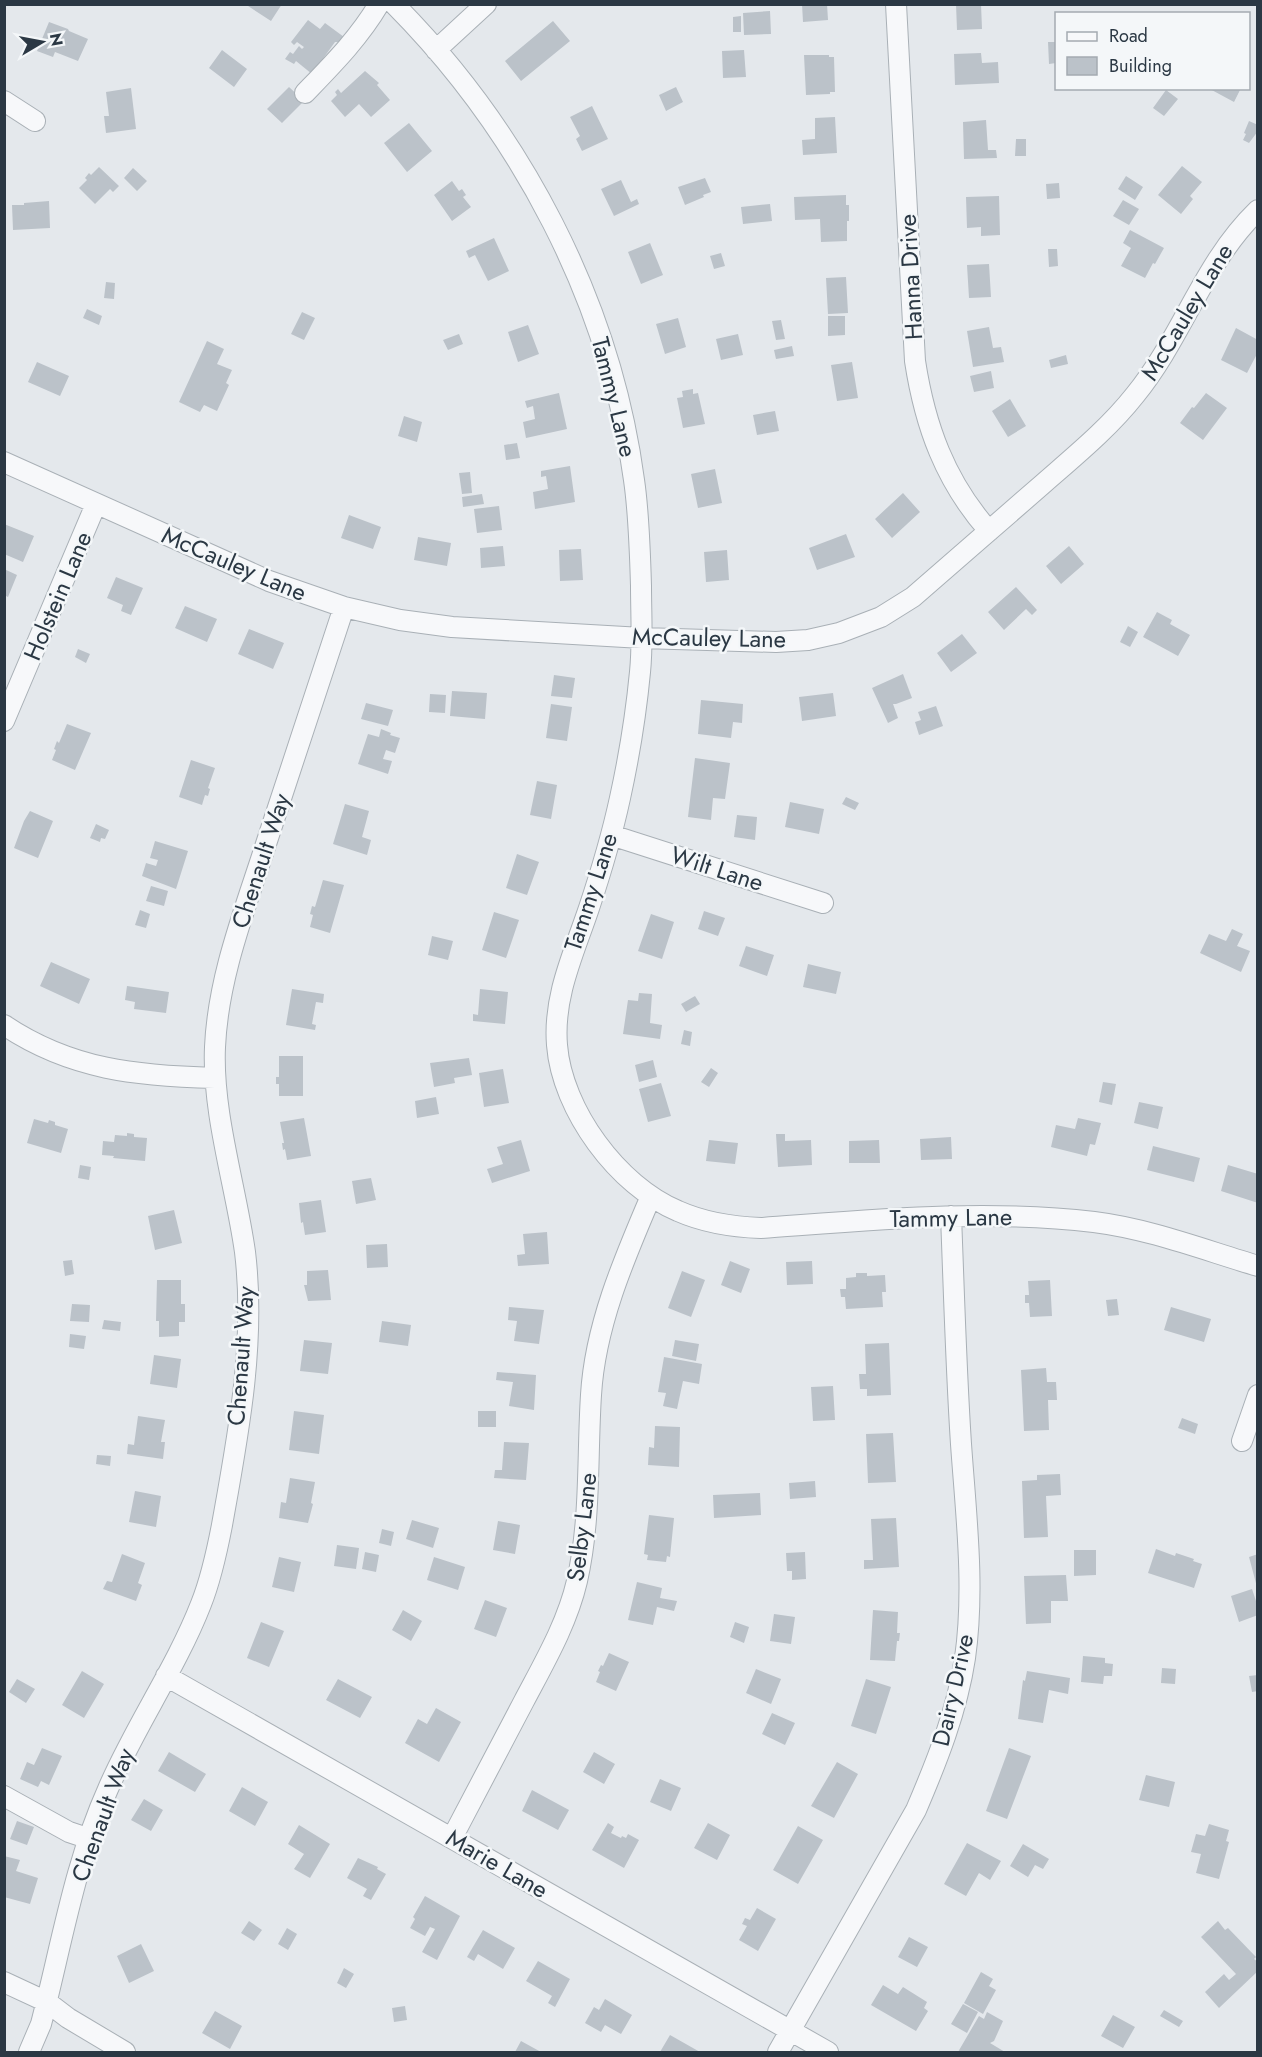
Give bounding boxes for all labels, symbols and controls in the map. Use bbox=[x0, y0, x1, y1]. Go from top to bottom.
north arrow bbox=[12, 12, 72, 72]
legend bbox=[1055, 12, 1250, 90]
text: Road bbox=[1109, 23, 1148, 49]
text: N bbox=[44, 31, 69, 48]
text: Building bbox=[1109, 53, 1172, 79]
street label: Hanna Drive bbox=[890, 213, 931, 341]
street label: McCauley Lane bbox=[1132, 237, 1241, 387]
street label: Tammy Lane bbox=[583, 333, 646, 461]
street label: McCauley Lane bbox=[156, 517, 312, 610]
street label: Holstein Lane bbox=[15, 526, 100, 666]
street label: McCauley Lane bbox=[632, 619, 786, 656]
street label: Chenault Way bbox=[222, 788, 299, 933]
street label: Tammy Lane bbox=[555, 828, 626, 956]
street label: Wilt Lane bbox=[666, 837, 768, 900]
street label: Tammy Lane bbox=[889, 1199, 1013, 1236]
street label: Chenault Way bbox=[218, 1284, 263, 1427]
street label: Selby Lane bbox=[557, 1471, 606, 1583]
street label: Dairy Drive bbox=[923, 1630, 982, 1749]
street label: Chenault Way bbox=[62, 1743, 143, 1887]
street label: Marie Lane bbox=[440, 1820, 555, 1907]

